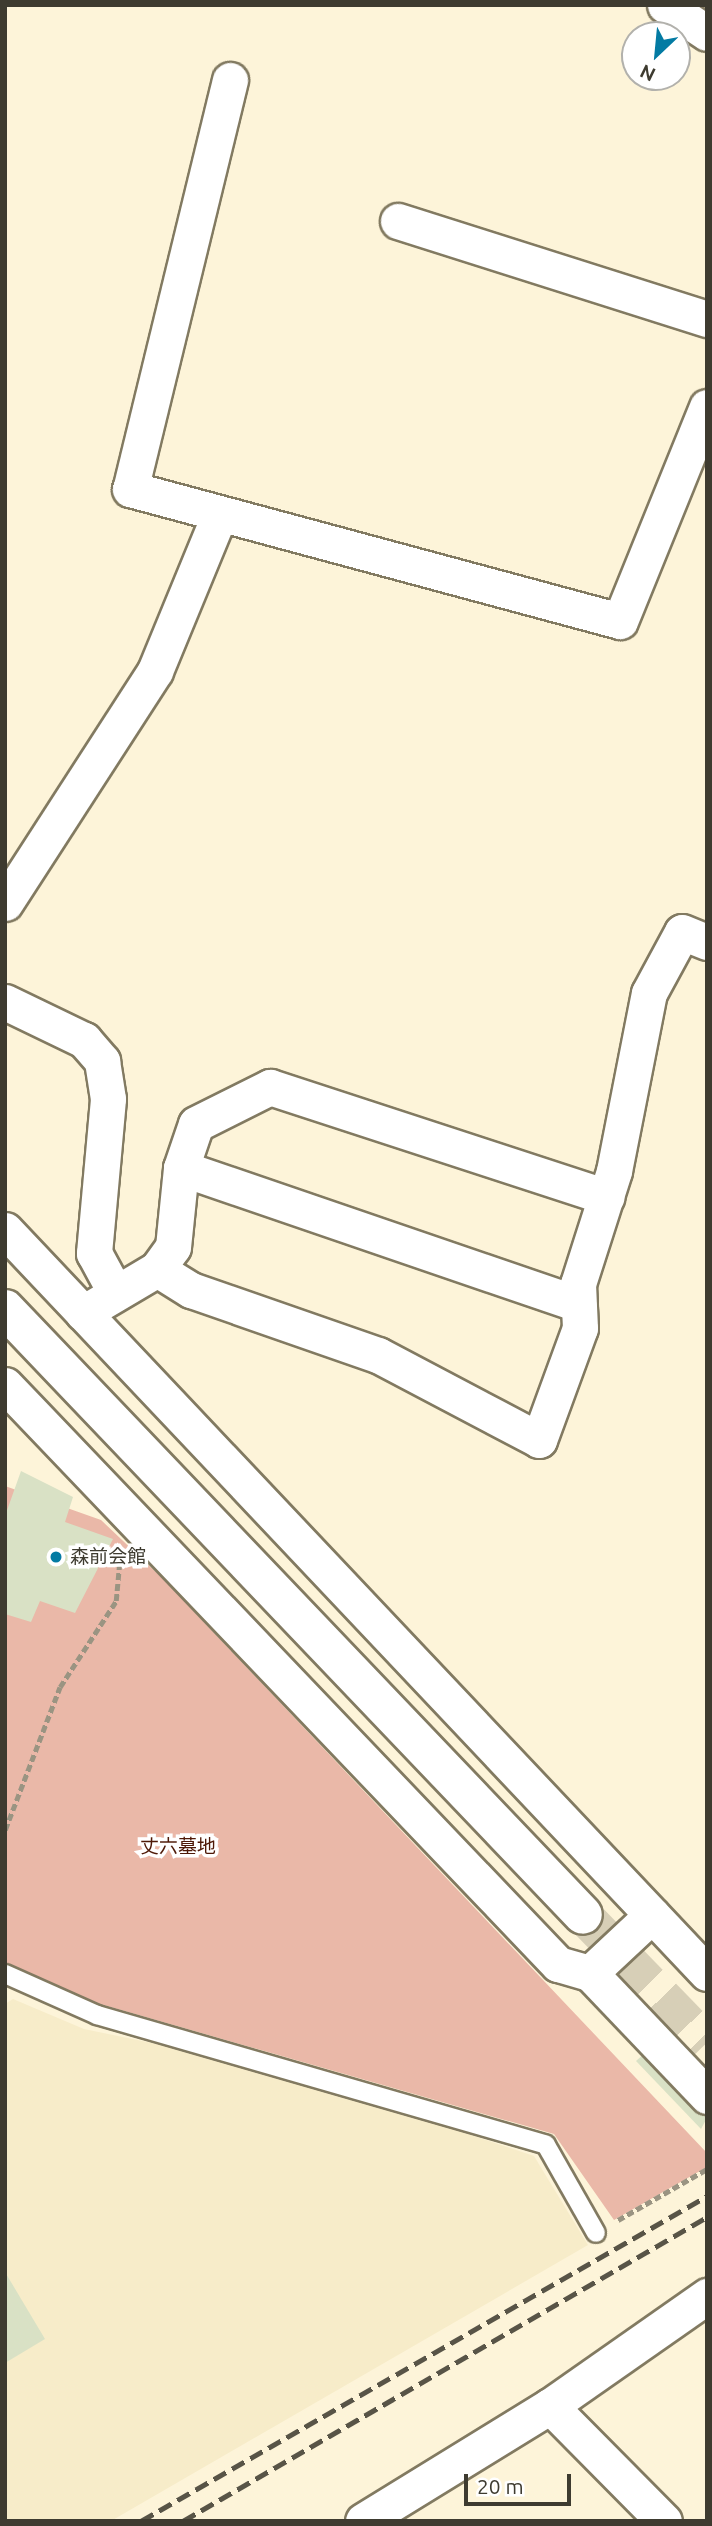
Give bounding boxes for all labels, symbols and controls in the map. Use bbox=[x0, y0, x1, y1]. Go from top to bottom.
north arrow bbox=[621, 21, 691, 91]
text: N bbox=[636, 60, 659, 86]
place label: 森前会館 bbox=[70, 1546, 146, 1568]
marker: 森前会館 bbox=[48, 1549, 64, 1565]
park label: 丈六墓地 bbox=[140, 1836, 216, 1858]
scale bar bbox=[467, 2460, 574, 2504]
text: 20 m bbox=[477, 2474, 524, 2498]

